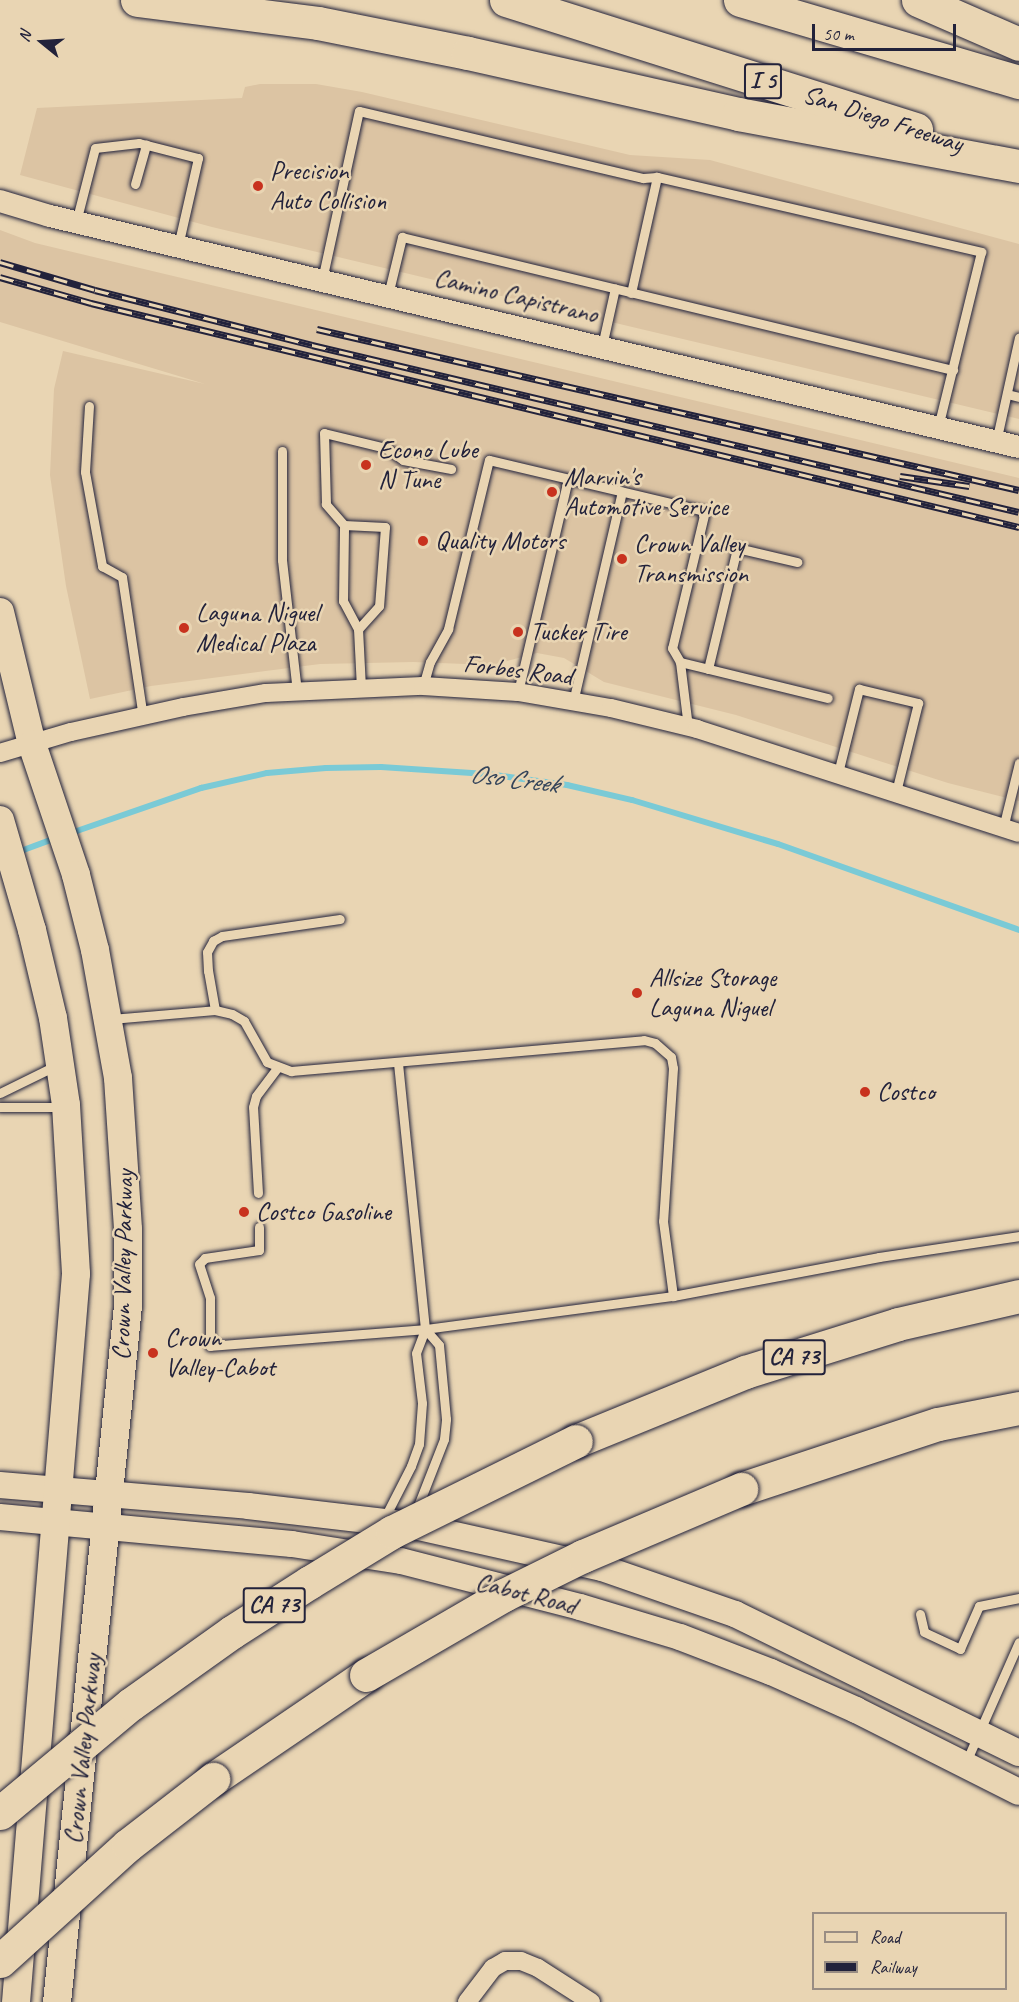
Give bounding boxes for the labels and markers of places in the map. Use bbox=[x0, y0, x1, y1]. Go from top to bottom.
place label: Precision Auto Collision bbox=[270, 155, 386, 216]
marker: Precision Auto Collision bbox=[251, 179, 265, 193]
place label: Econo Lube N Tune bbox=[378, 434, 476, 496]
marker: Econo Lube N Tune bbox=[359, 458, 373, 472]
place label: Marvin's Automotive Service bbox=[564, 461, 728, 522]
marker: Marvin's Automotive Service bbox=[545, 485, 559, 499]
place label: Quality Motors bbox=[435, 525, 565, 557]
place label: Crown Valley Transmission bbox=[634, 528, 748, 590]
marker: Quality Motors bbox=[416, 534, 430, 548]
marker: Crown Valley Transmission bbox=[615, 552, 629, 566]
place label: Laguna Niguel Medical Plaza bbox=[196, 597, 319, 658]
place label: Tucker Tire bbox=[530, 616, 627, 648]
marker: Laguna Niguel Medical Plaza bbox=[177, 621, 191, 635]
marker: Tucker Tire bbox=[511, 625, 525, 639]
place label: Allsize Storage Laguna Niguel bbox=[649, 962, 776, 1024]
marker: Allsize Storage Laguna Niguel bbox=[630, 986, 644, 1000]
place label: Costco bbox=[877, 1076, 935, 1108]
marker: Costco bbox=[858, 1085, 872, 1099]
place label: Costco Gasoline bbox=[256, 1196, 392, 1228]
marker: Costco Gasoline bbox=[237, 1205, 251, 1219]
place label: Crown Valley-Cabot bbox=[165, 1322, 275, 1384]
marker: Crown Valley-Cabot bbox=[146, 1346, 160, 1360]

